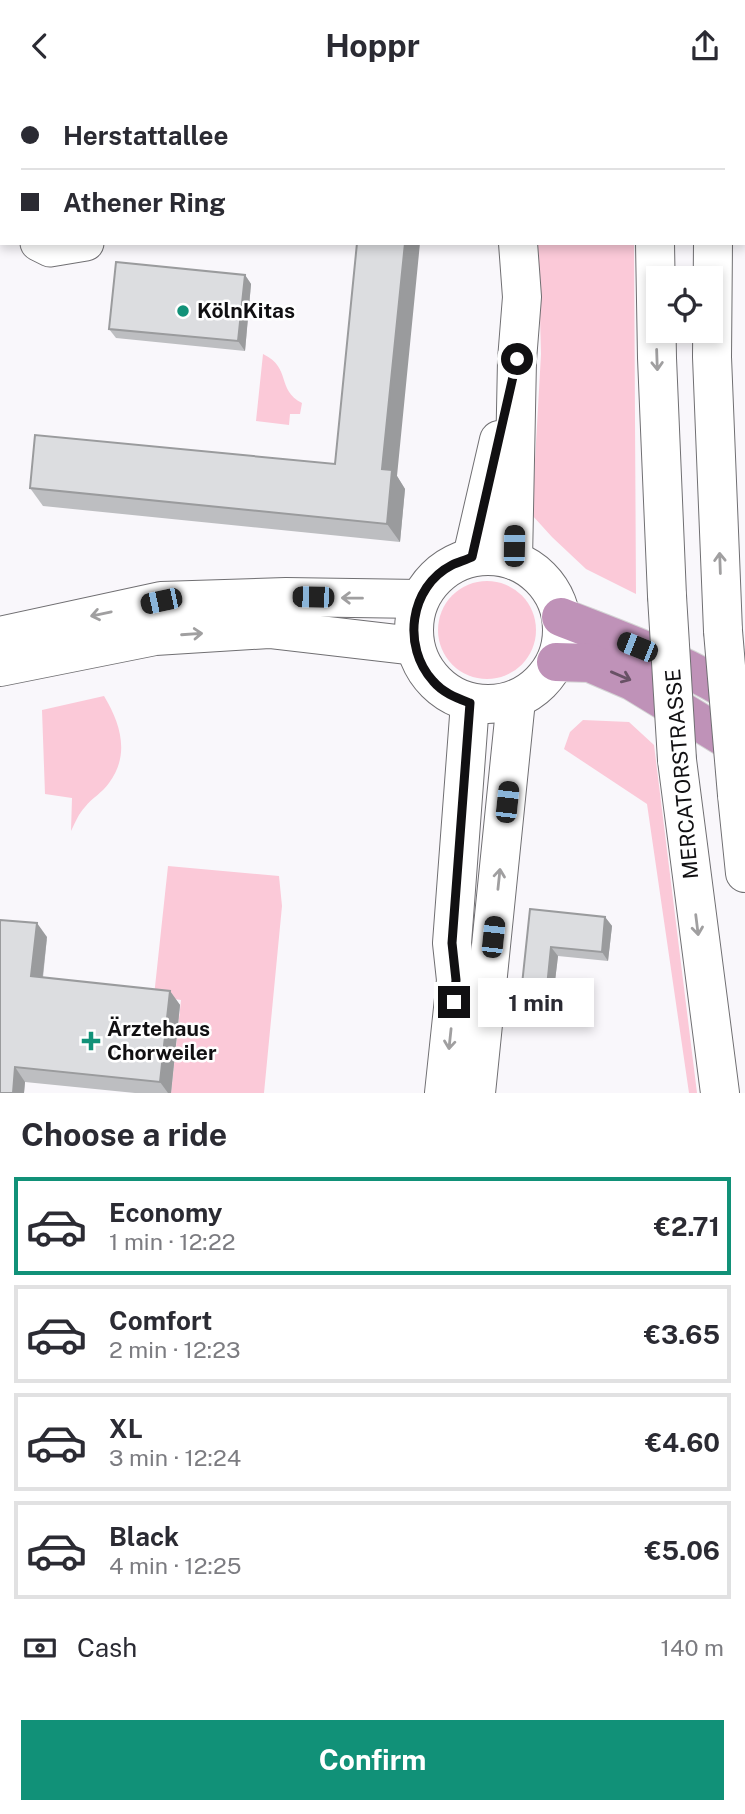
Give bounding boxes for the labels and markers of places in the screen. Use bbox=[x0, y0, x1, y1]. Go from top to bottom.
place label: KölnKitas bbox=[197, 298, 295, 323]
marker: KölnKitas bbox=[175, 303, 191, 319]
place label: Ärztehaus Chorweiler bbox=[107, 1016, 217, 1065]
marker: Ärztehaus Chorweiler bbox=[81, 1031, 101, 1051]

